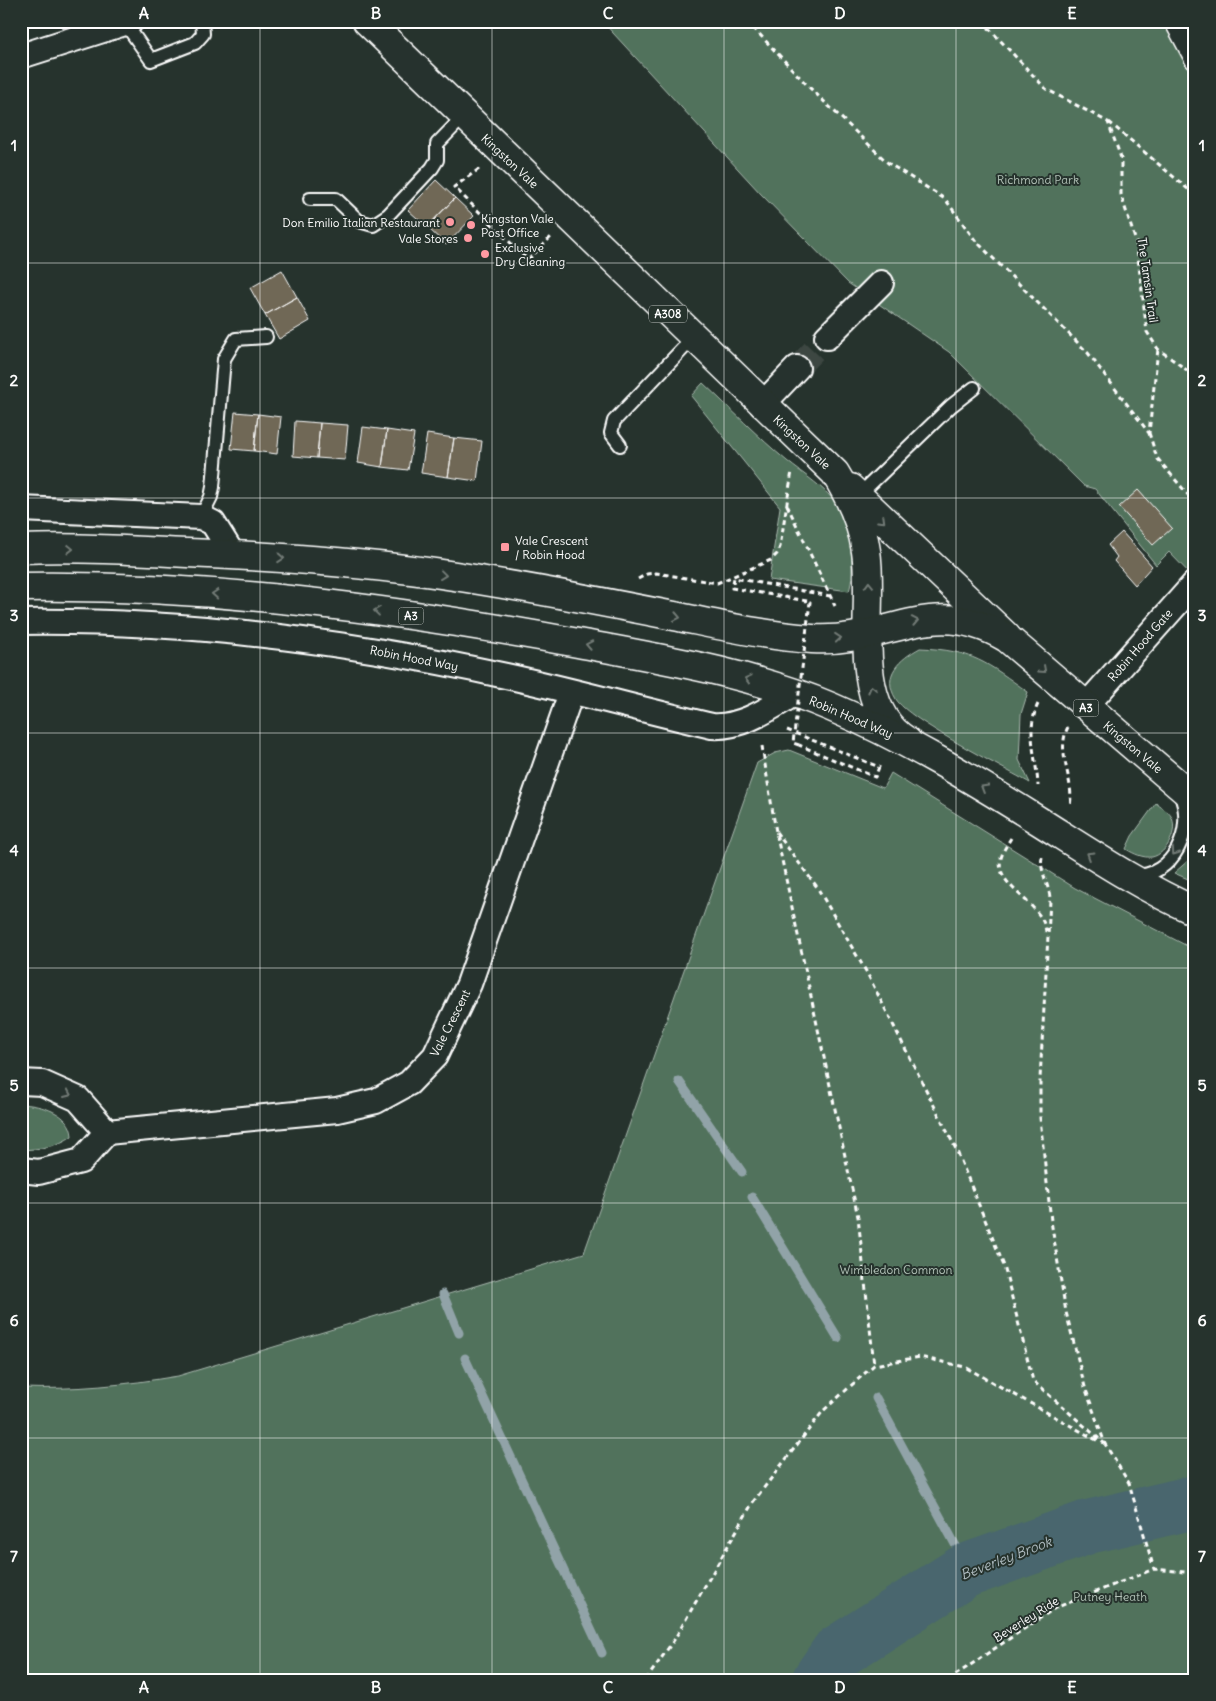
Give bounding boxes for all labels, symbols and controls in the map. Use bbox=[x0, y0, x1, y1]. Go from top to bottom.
text: A bbox=[139, 3, 149, 23]
text: B bbox=[371, 3, 382, 23]
text: C bbox=[603, 3, 614, 23]
text: D bbox=[834, 3, 846, 23]
text: E bbox=[1067, 3, 1077, 23]
street label: Kingston Vale bbox=[478, 131, 542, 191]
text: 1 bbox=[11, 135, 17, 155]
text: 1 bbox=[1199, 135, 1205, 155]
park label: Richmond Park bbox=[997, 172, 1079, 187]
place label: Kingston Vale Post Office bbox=[481, 211, 554, 240]
place label: Don Emilio Italian Restaurant bbox=[282, 215, 440, 230]
marker: Don Emilio Italian Restaurant bbox=[444, 216, 456, 228]
marker: Kingston Vale Post Office bbox=[465, 219, 477, 231]
place label: Vale Stores bbox=[398, 231, 458, 246]
marker: Vale Stores bbox=[462, 232, 474, 244]
street label: The Tamsin Trail bbox=[1135, 236, 1161, 324]
place label: Exclusive Dry Cleaning bbox=[495, 240, 565, 269]
marker: Exclusive Dry Cleaning bbox=[479, 248, 491, 260]
road number: A308 bbox=[649, 306, 687, 322]
text: 2 bbox=[10, 370, 19, 390]
text: 2 bbox=[1198, 370, 1207, 390]
street label: Kingston Vale bbox=[770, 412, 834, 472]
one-way arrow bbox=[877, 514, 886, 523]
place label: Vale Crescent / Robin Hood bbox=[515, 533, 588, 562]
marker: Vale Crescent / Robin Hood bbox=[499, 541, 511, 553]
one-way arrow bbox=[66, 544, 74, 554]
one-way arrow bbox=[278, 552, 286, 563]
one-way arrow bbox=[439, 569, 447, 580]
one-way arrow bbox=[863, 581, 874, 589]
one-way arrow bbox=[211, 589, 219, 600]
text: 3 bbox=[9, 605, 19, 625]
text: 3 bbox=[1197, 605, 1207, 625]
one-way arrow bbox=[372, 606, 380, 617]
street label: Robin Hood Gate bbox=[1104, 606, 1176, 684]
road number: A3 bbox=[398, 608, 424, 624]
one-way arrow bbox=[673, 611, 682, 622]
one-way arrow bbox=[911, 616, 920, 627]
one-way arrow bbox=[834, 633, 842, 644]
one-way arrow bbox=[584, 641, 593, 651]
street label: Robin Hood Way bbox=[369, 642, 459, 674]
one-way arrow bbox=[1038, 664, 1047, 673]
one-way arrow bbox=[744, 675, 752, 685]
one-way arrow bbox=[867, 684, 878, 693]
street label: Robin Hood Way bbox=[807, 693, 895, 741]
road number: A3 bbox=[1074, 700, 1098, 716]
street label: Kingston Vale bbox=[1100, 718, 1166, 776]
one-way arrow bbox=[980, 784, 989, 794]
text: 4 bbox=[9, 840, 19, 860]
text: 4 bbox=[1197, 840, 1207, 860]
one-way arrow bbox=[1172, 846, 1181, 856]
one-way arrow bbox=[1087, 851, 1096, 861]
street label: Vale Crescent bbox=[427, 987, 473, 1059]
text: 5 bbox=[9, 1075, 19, 1095]
text: 5 bbox=[1197, 1075, 1207, 1095]
one-way arrow bbox=[63, 1088, 72, 1099]
park label: Wimbledon Common bbox=[840, 1262, 952, 1277]
text: 6 bbox=[9, 1310, 19, 1330]
text: 6 bbox=[1197, 1310, 1207, 1330]
water label: Beverley Brook bbox=[958, 1532, 1055, 1584]
text: 7 bbox=[10, 1546, 18, 1566]
text: 7 bbox=[1198, 1546, 1206, 1566]
park label: Putney Heath bbox=[1073, 1589, 1147, 1604]
street label: Beverley Ride bbox=[991, 1593, 1061, 1645]
text: A bbox=[139, 1677, 149, 1697]
text: B bbox=[371, 1677, 382, 1697]
text: C bbox=[603, 1677, 614, 1697]
text: D bbox=[834, 1677, 846, 1697]
text: E bbox=[1067, 1677, 1077, 1697]

